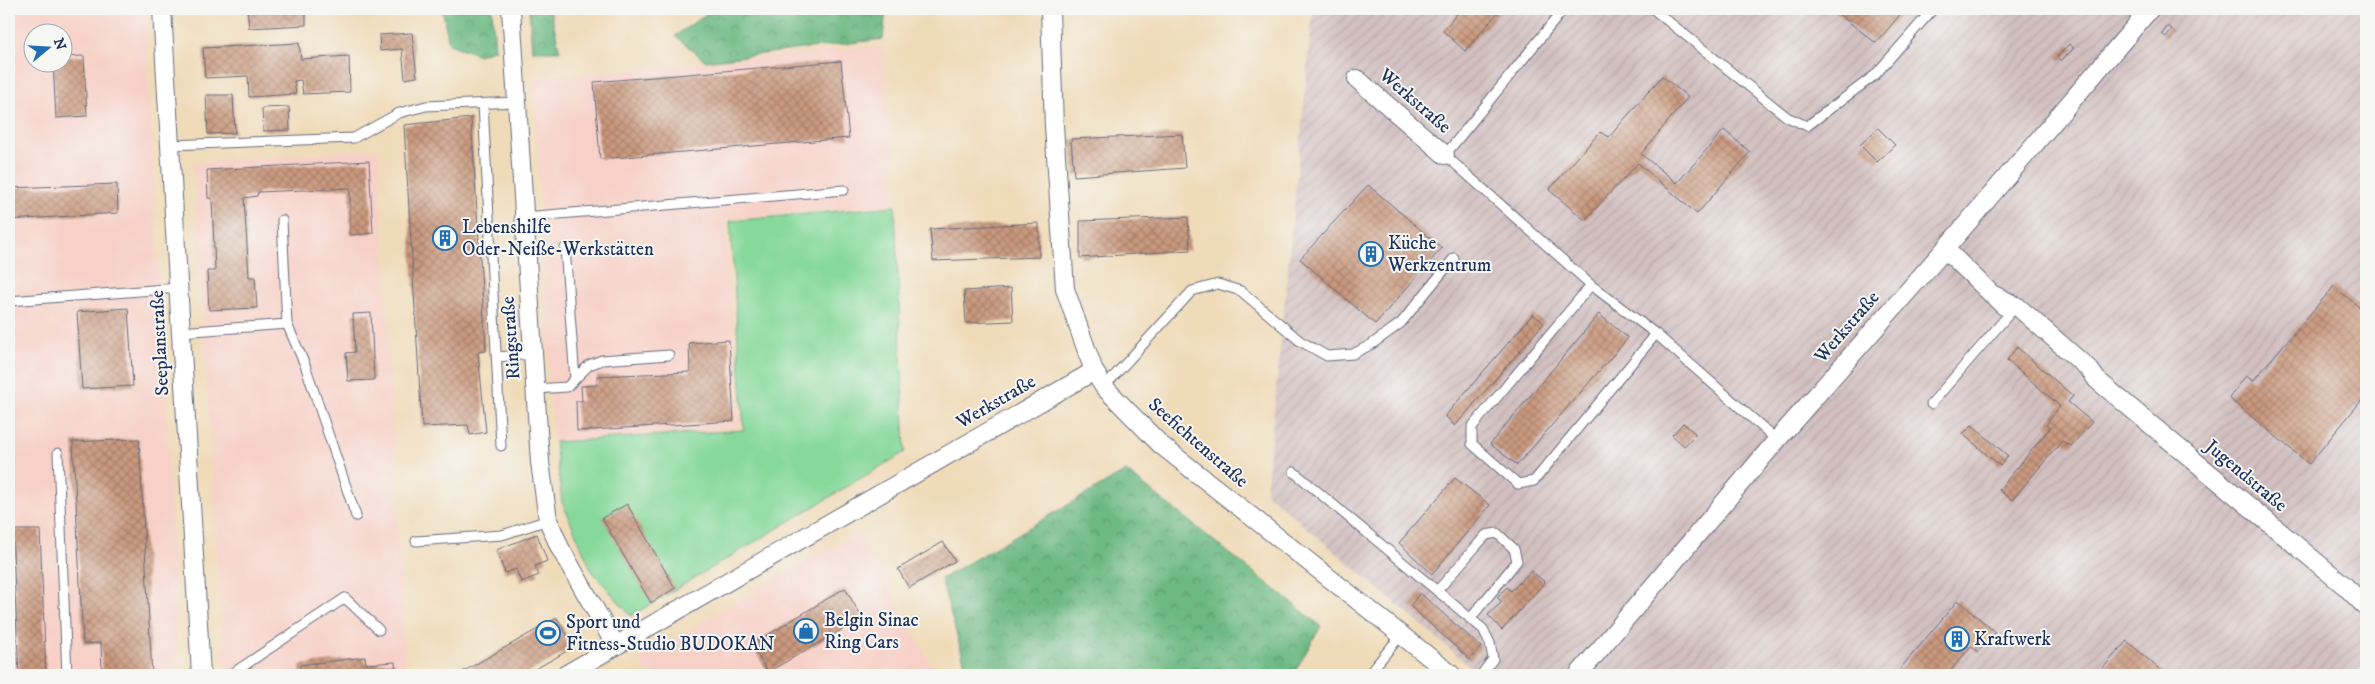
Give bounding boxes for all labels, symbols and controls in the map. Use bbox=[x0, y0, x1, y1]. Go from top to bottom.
north arrow bbox=[22, 22, 72, 72]
text: N bbox=[49, 36, 70, 53]
street label: Werkstraße bbox=[1374, 63, 1456, 139]
place label: Lebenshilfe Oder-Neiße-Werkstätten bbox=[462, 216, 654, 261]
building icon: Lebenshilfe Oder-Neiße-Werkstätten bbox=[432, 225, 458, 251]
place label: Küche Werkzentrum bbox=[1387, 232, 1491, 277]
building icon: Küche Werkzentrum bbox=[1358, 241, 1384, 267]
street label: Werkstraße bbox=[1809, 286, 1885, 368]
street label: Seeplanstraße bbox=[146, 289, 174, 396]
street label: Ringstraße bbox=[497, 295, 525, 381]
street label: Werkstraße bbox=[951, 370, 1040, 434]
street label: Seefichtenstraße bbox=[1143, 393, 1253, 493]
street label: Jugendstraße bbox=[2199, 434, 2292, 517]
place label: Belgin Sinac Ring Cars bbox=[824, 609, 919, 654]
place label: Sport und Fitness-Studio BUDOKAN bbox=[566, 611, 775, 656]
shop icon: Belgin Sinac Ring Cars bbox=[793, 618, 819, 644]
sports icon: Sport und Fitness-Studio BUDOKAN bbox=[535, 620, 561, 646]
building icon: Kraftwerk bbox=[1944, 626, 1970, 652]
place label: Kraftwerk bbox=[1974, 628, 2052, 651]

